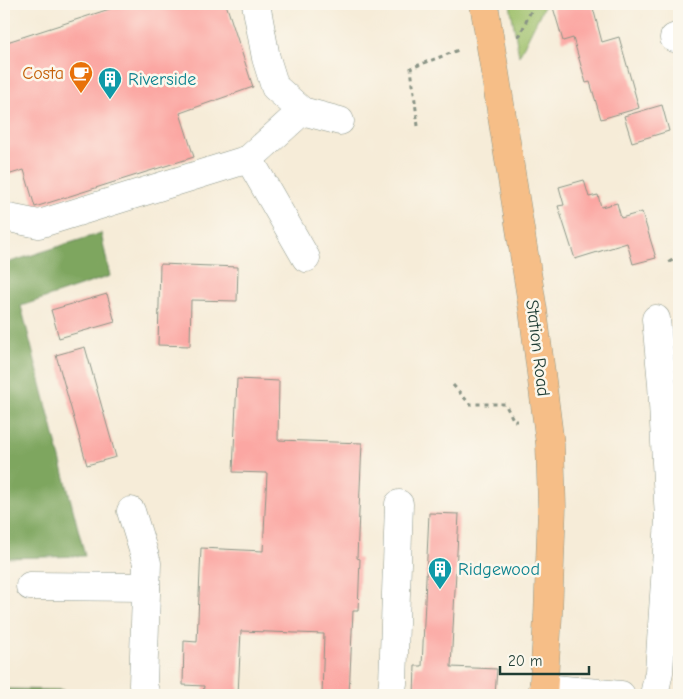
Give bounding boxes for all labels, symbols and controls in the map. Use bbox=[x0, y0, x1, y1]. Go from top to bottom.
cafe icon: Costa bbox=[68, 60, 94, 94]
place label: Costa bbox=[22, 63, 64, 84]
building icon: Riverside bbox=[97, 66, 123, 100]
place label: Riverside bbox=[128, 69, 196, 90]
street label: Station Road bbox=[521, 298, 554, 398]
building icon: Ridgewood bbox=[427, 556, 453, 590]
place label: Ridgewood bbox=[458, 559, 540, 580]
scale bar bbox=[500, 644, 589, 676]
text: 20 m bbox=[508, 652, 542, 670]

